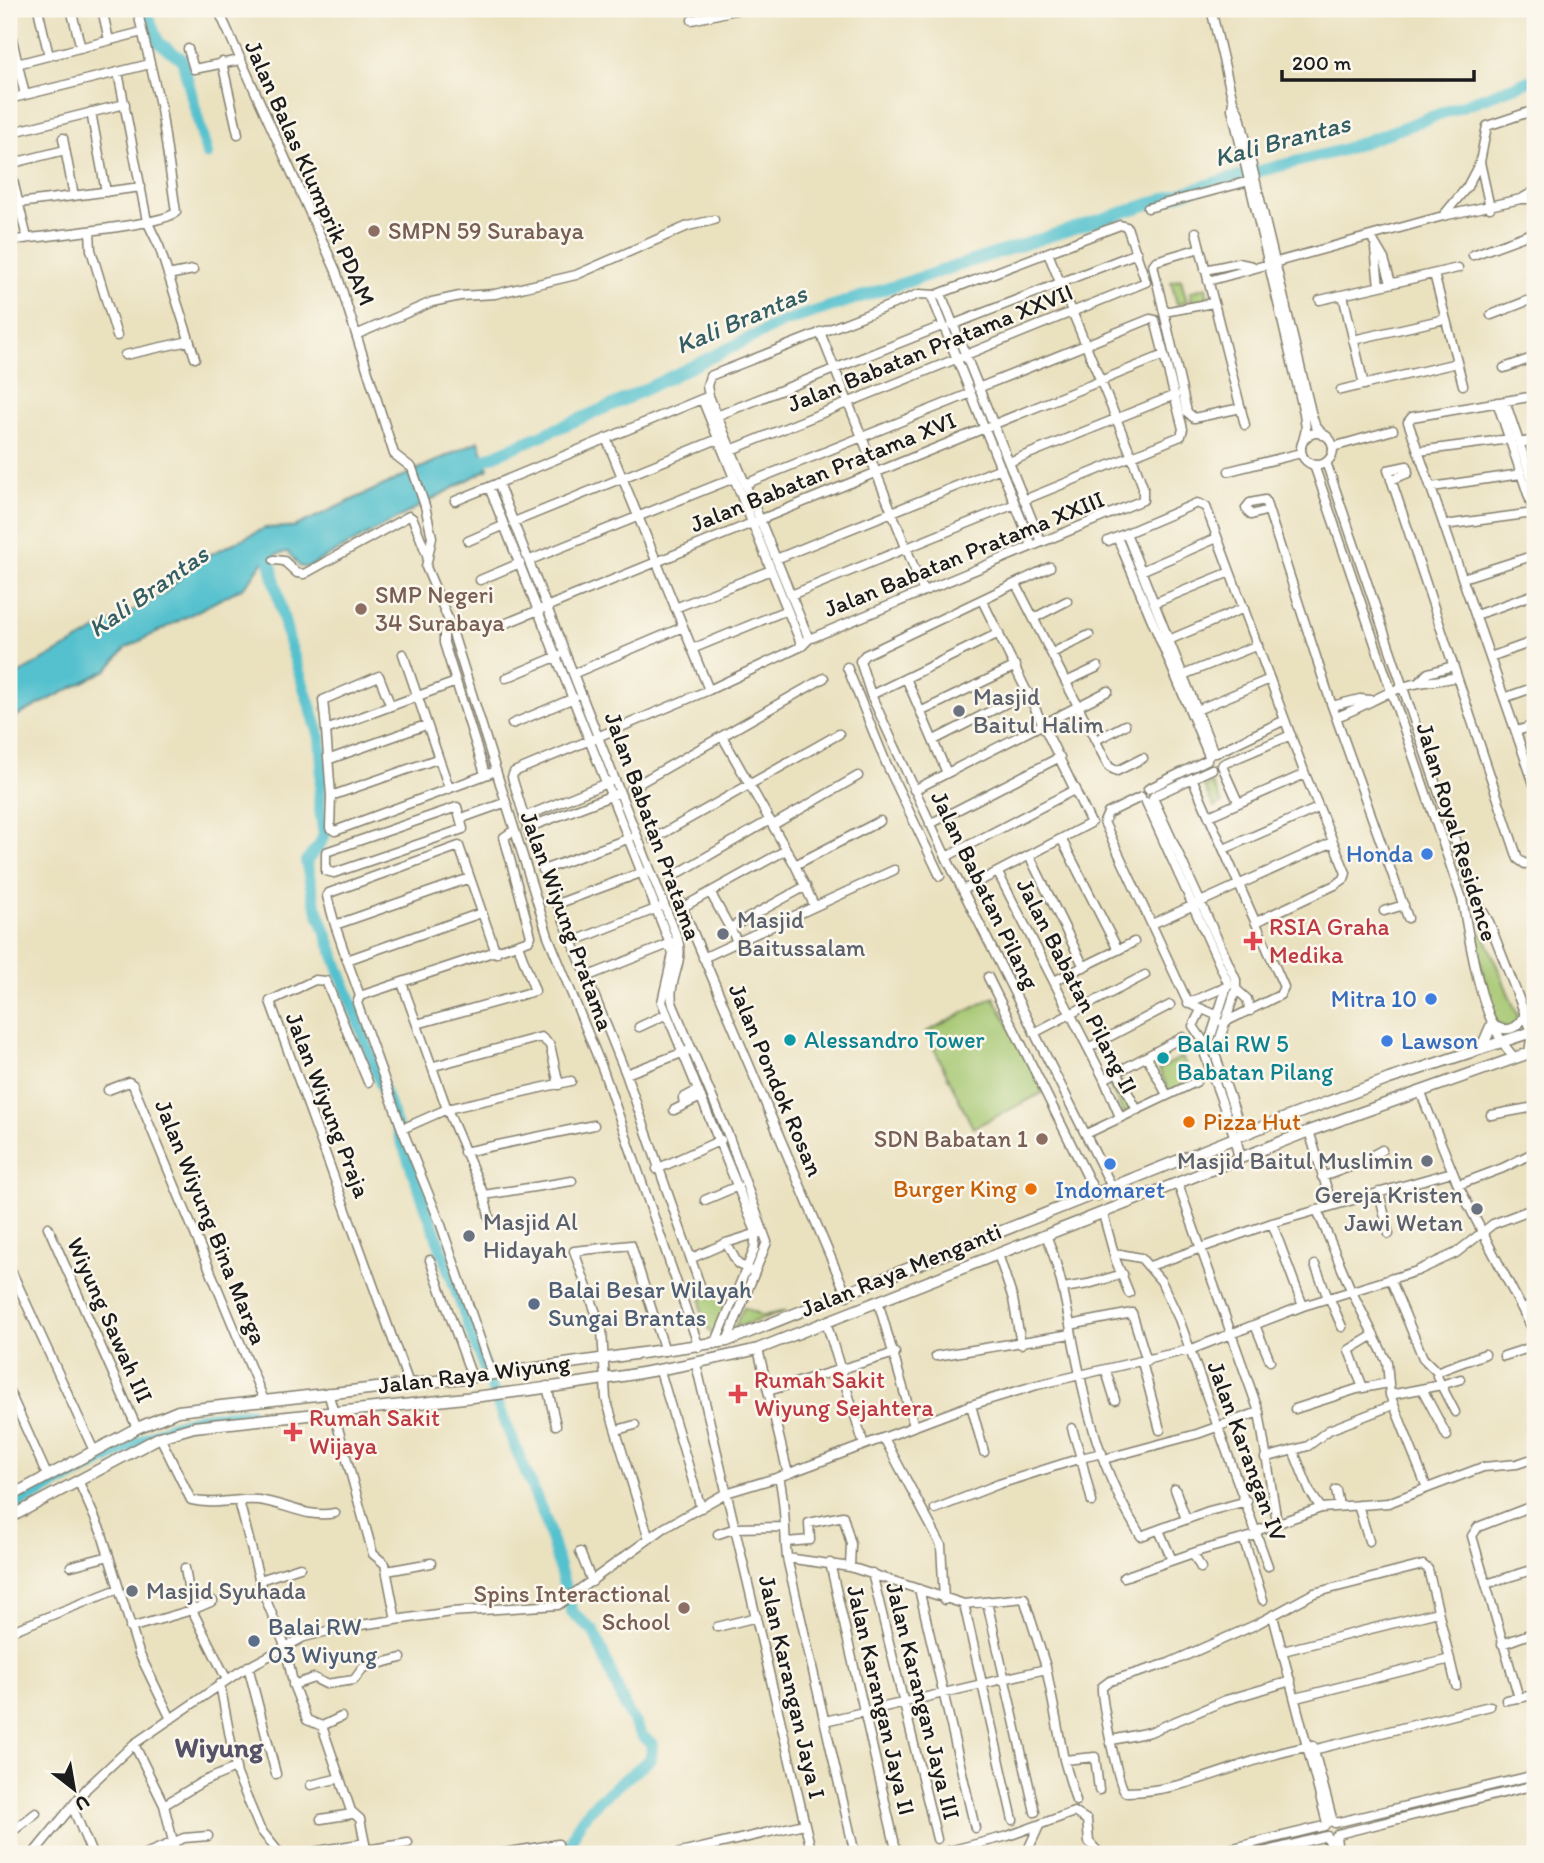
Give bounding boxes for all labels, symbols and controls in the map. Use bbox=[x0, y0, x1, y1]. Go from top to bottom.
street label: Jalan Balas Klumprik PDAM bbox=[239, 36, 382, 310]
scale bar bbox=[1282, 38, 1474, 82]
text: 200 m bbox=[1292, 50, 1352, 75]
water label: Kali Brantas bbox=[1211, 106, 1355, 173]
place label: SMPN 59 Surabaya bbox=[388, 216, 584, 245]
marker: SMPN 59 Surabaya bbox=[366, 223, 382, 239]
water label: Kali Brantas bbox=[671, 276, 813, 361]
street label: Jalan Babatan Pratama XXVII bbox=[783, 277, 1077, 418]
street label: Jalan Babatan Pratama XVI bbox=[686, 405, 960, 538]
street label: Jalan Babatan Pratama XXIII bbox=[819, 484, 1108, 623]
water label: Kali Brantas bbox=[82, 537, 215, 644]
place label: SMP Negeri 34 Surabaya bbox=[375, 580, 505, 637]
marker: SMP Negeri 34 Surabaya bbox=[353, 601, 369, 617]
place label: Masjid Baitul Halim bbox=[973, 682, 1104, 739]
marker: Masjid Baitul Halim bbox=[951, 703, 967, 719]
street label: Jalan Babatan Pratama bbox=[599, 708, 708, 944]
street label: Jalan Royal Residence bbox=[1410, 719, 1505, 945]
street label: Jalan Babatan Pilang bbox=[925, 786, 1046, 994]
street label: Jalan Wiyung Pratama bbox=[514, 807, 621, 1035]
place label: Honda bbox=[1346, 839, 1413, 868]
marker: Honda bbox=[1419, 846, 1435, 862]
street label: Jalan Babatan Pilang II bbox=[1011, 873, 1144, 1098]
place label: Masjid Baitussalam bbox=[737, 905, 865, 962]
place label: RSIA Graha Medika bbox=[1269, 912, 1390, 969]
marker: Masjid Baitussalam bbox=[715, 926, 731, 942]
marker: RSIA Graha Medika bbox=[1243, 931, 1263, 951]
street label: Jalan Pondok Rosan bbox=[723, 979, 830, 1181]
place label: Mitra 10 bbox=[1331, 984, 1417, 1013]
marker: Mitra 10 bbox=[1423, 991, 1439, 1007]
street label: Jalan Wiyung Praja bbox=[280, 1008, 377, 1202]
place label: Alessandro Tower bbox=[804, 1025, 985, 1054]
place label: Lawson bbox=[1401, 1026, 1479, 1055]
place label: Balai RW 5 Babatan Pilang bbox=[1177, 1029, 1334, 1086]
marker: Alessandro Tower bbox=[782, 1032, 798, 1048]
marker: Lawson bbox=[1379, 1033, 1395, 1049]
marker: Balai RW 5 Babatan Pilang bbox=[1155, 1050, 1171, 1066]
street label: Jalan Wiyung Bina Marga bbox=[149, 1095, 274, 1349]
place label: Pizza Hut bbox=[1203, 1107, 1301, 1136]
marker: Pizza Hut bbox=[1181, 1114, 1197, 1130]
place label: SDN Babatan 1 bbox=[874, 1124, 1028, 1153]
marker: SDN Babatan 1 bbox=[1034, 1131, 1050, 1147]
place label: Masjid Baitul Muslimin bbox=[1177, 1146, 1413, 1175]
marker: Masjid Baitul Muslimin bbox=[1419, 1153, 1435, 1169]
marker: Indomaret bbox=[1102, 1156, 1118, 1172]
place label: Burger King bbox=[893, 1174, 1018, 1203]
place label: Indomaret bbox=[1055, 1175, 1165, 1204]
place label: Gereja Kristen Jawi Wetan bbox=[1315, 1180, 1463, 1237]
marker: Burger King bbox=[1023, 1181, 1039, 1197]
marker: Gereja Kristen Jawi Wetan bbox=[1469, 1201, 1485, 1217]
place label: Masjid Al Hidayah bbox=[483, 1207, 578, 1264]
street label: Jalan Raya Menganti bbox=[796, 1216, 1006, 1323]
marker: Masjid Al Hidayah bbox=[461, 1228, 477, 1244]
street label: Wiyung Sawah III bbox=[61, 1233, 160, 1407]
place label: Balai Besar Wilayah Sungai Brantas bbox=[548, 1275, 752, 1332]
marker: Balai Besar Wilayah Sungai Brantas bbox=[526, 1296, 542, 1312]
street label: Jalan Raya Wiyung bbox=[376, 1347, 572, 1400]
street label: Jalan Karangan IV bbox=[1201, 1357, 1294, 1545]
place label: Rumah Sakit Wiyung Sejahtera bbox=[754, 1365, 934, 1422]
marker: Rumah Sakit Wiyung Sejahtera bbox=[728, 1384, 748, 1404]
place label: Rumah Sakit Wijaya bbox=[309, 1403, 440, 1460]
marker: Rumah Sakit Wijaya bbox=[283, 1422, 303, 1442]
street label: Jalan Karangan Jaya I bbox=[753, 1572, 832, 1802]
place label: Masjid Syuhada bbox=[146, 1576, 306, 1605]
place label: Spins Interactional School bbox=[474, 1579, 670, 1636]
street label: Jalan Karangan Jaya III bbox=[880, 1579, 967, 1823]
street label: Jalan Karangan Jaya II bbox=[841, 1582, 922, 1818]
marker: Masjid Syuhada bbox=[124, 1583, 140, 1599]
marker: Spins Interactional School bbox=[676, 1600, 692, 1616]
place label: Balai RW 03 Wiyung bbox=[268, 1612, 378, 1669]
marker: Balai RW 03 Wiyung bbox=[246, 1633, 262, 1649]
district label: Wiyung bbox=[175, 1730, 264, 1764]
north arrow bbox=[38, 1755, 108, 1825]
text: U bbox=[71, 1790, 94, 1816]

